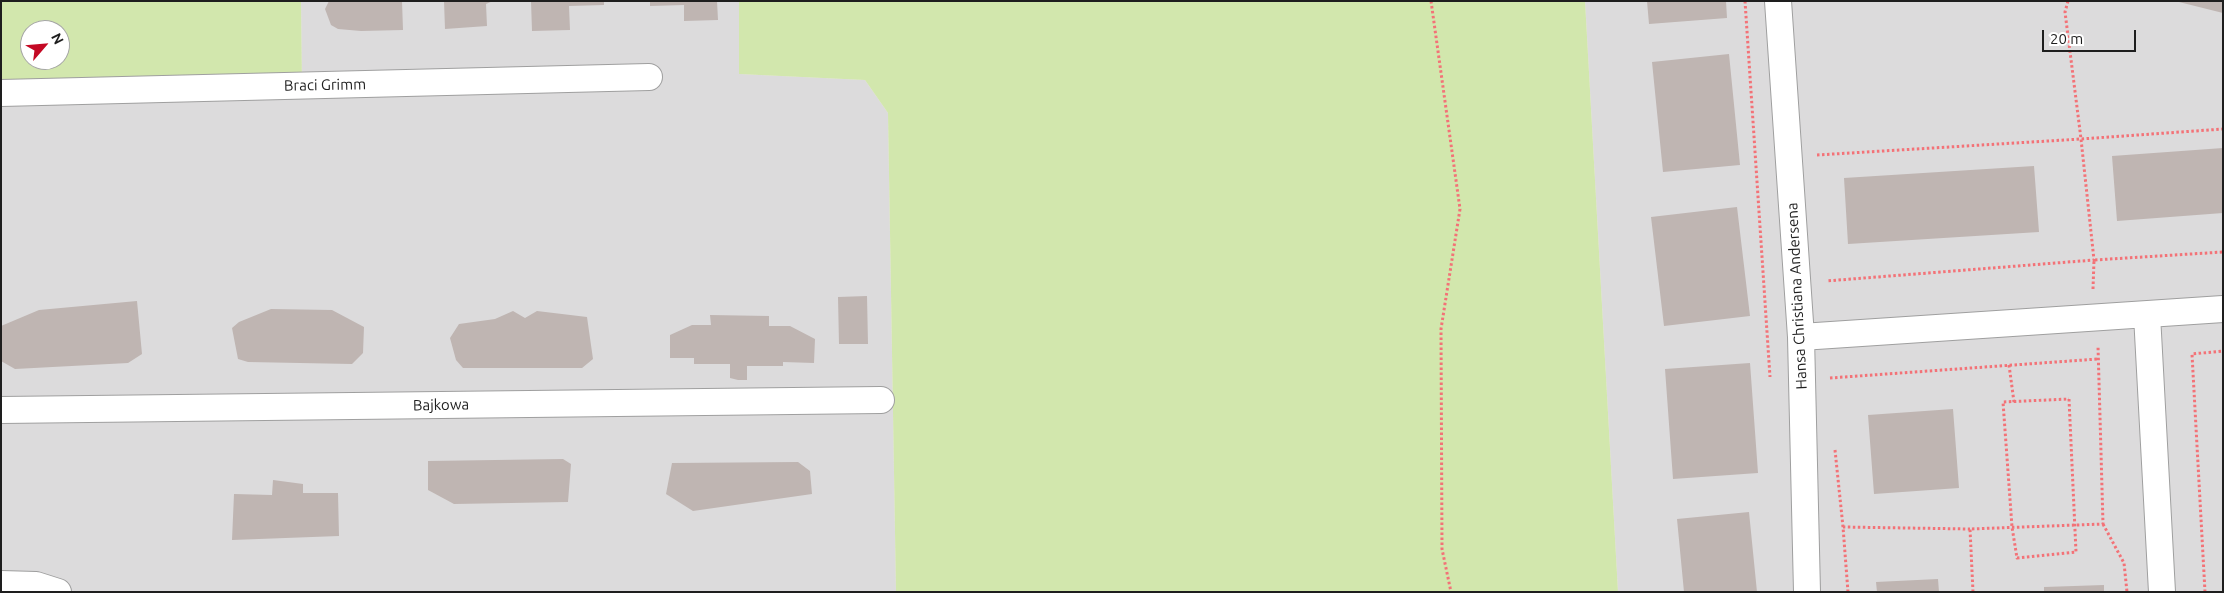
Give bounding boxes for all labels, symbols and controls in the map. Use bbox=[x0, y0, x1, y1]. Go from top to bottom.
north arrow bbox=[20, 20, 70, 70]
scale bar bbox=[2044, 20, 2138, 52]
text: N bbox=[48, 30, 67, 47]
text: 20 m bbox=[2050, 30, 2083, 47]
street label: Braci Grimm bbox=[284, 75, 366, 95]
street label: Hansa Christiana Andersena bbox=[1783, 202, 1811, 390]
street label: Bajkowa bbox=[413, 396, 469, 414]

